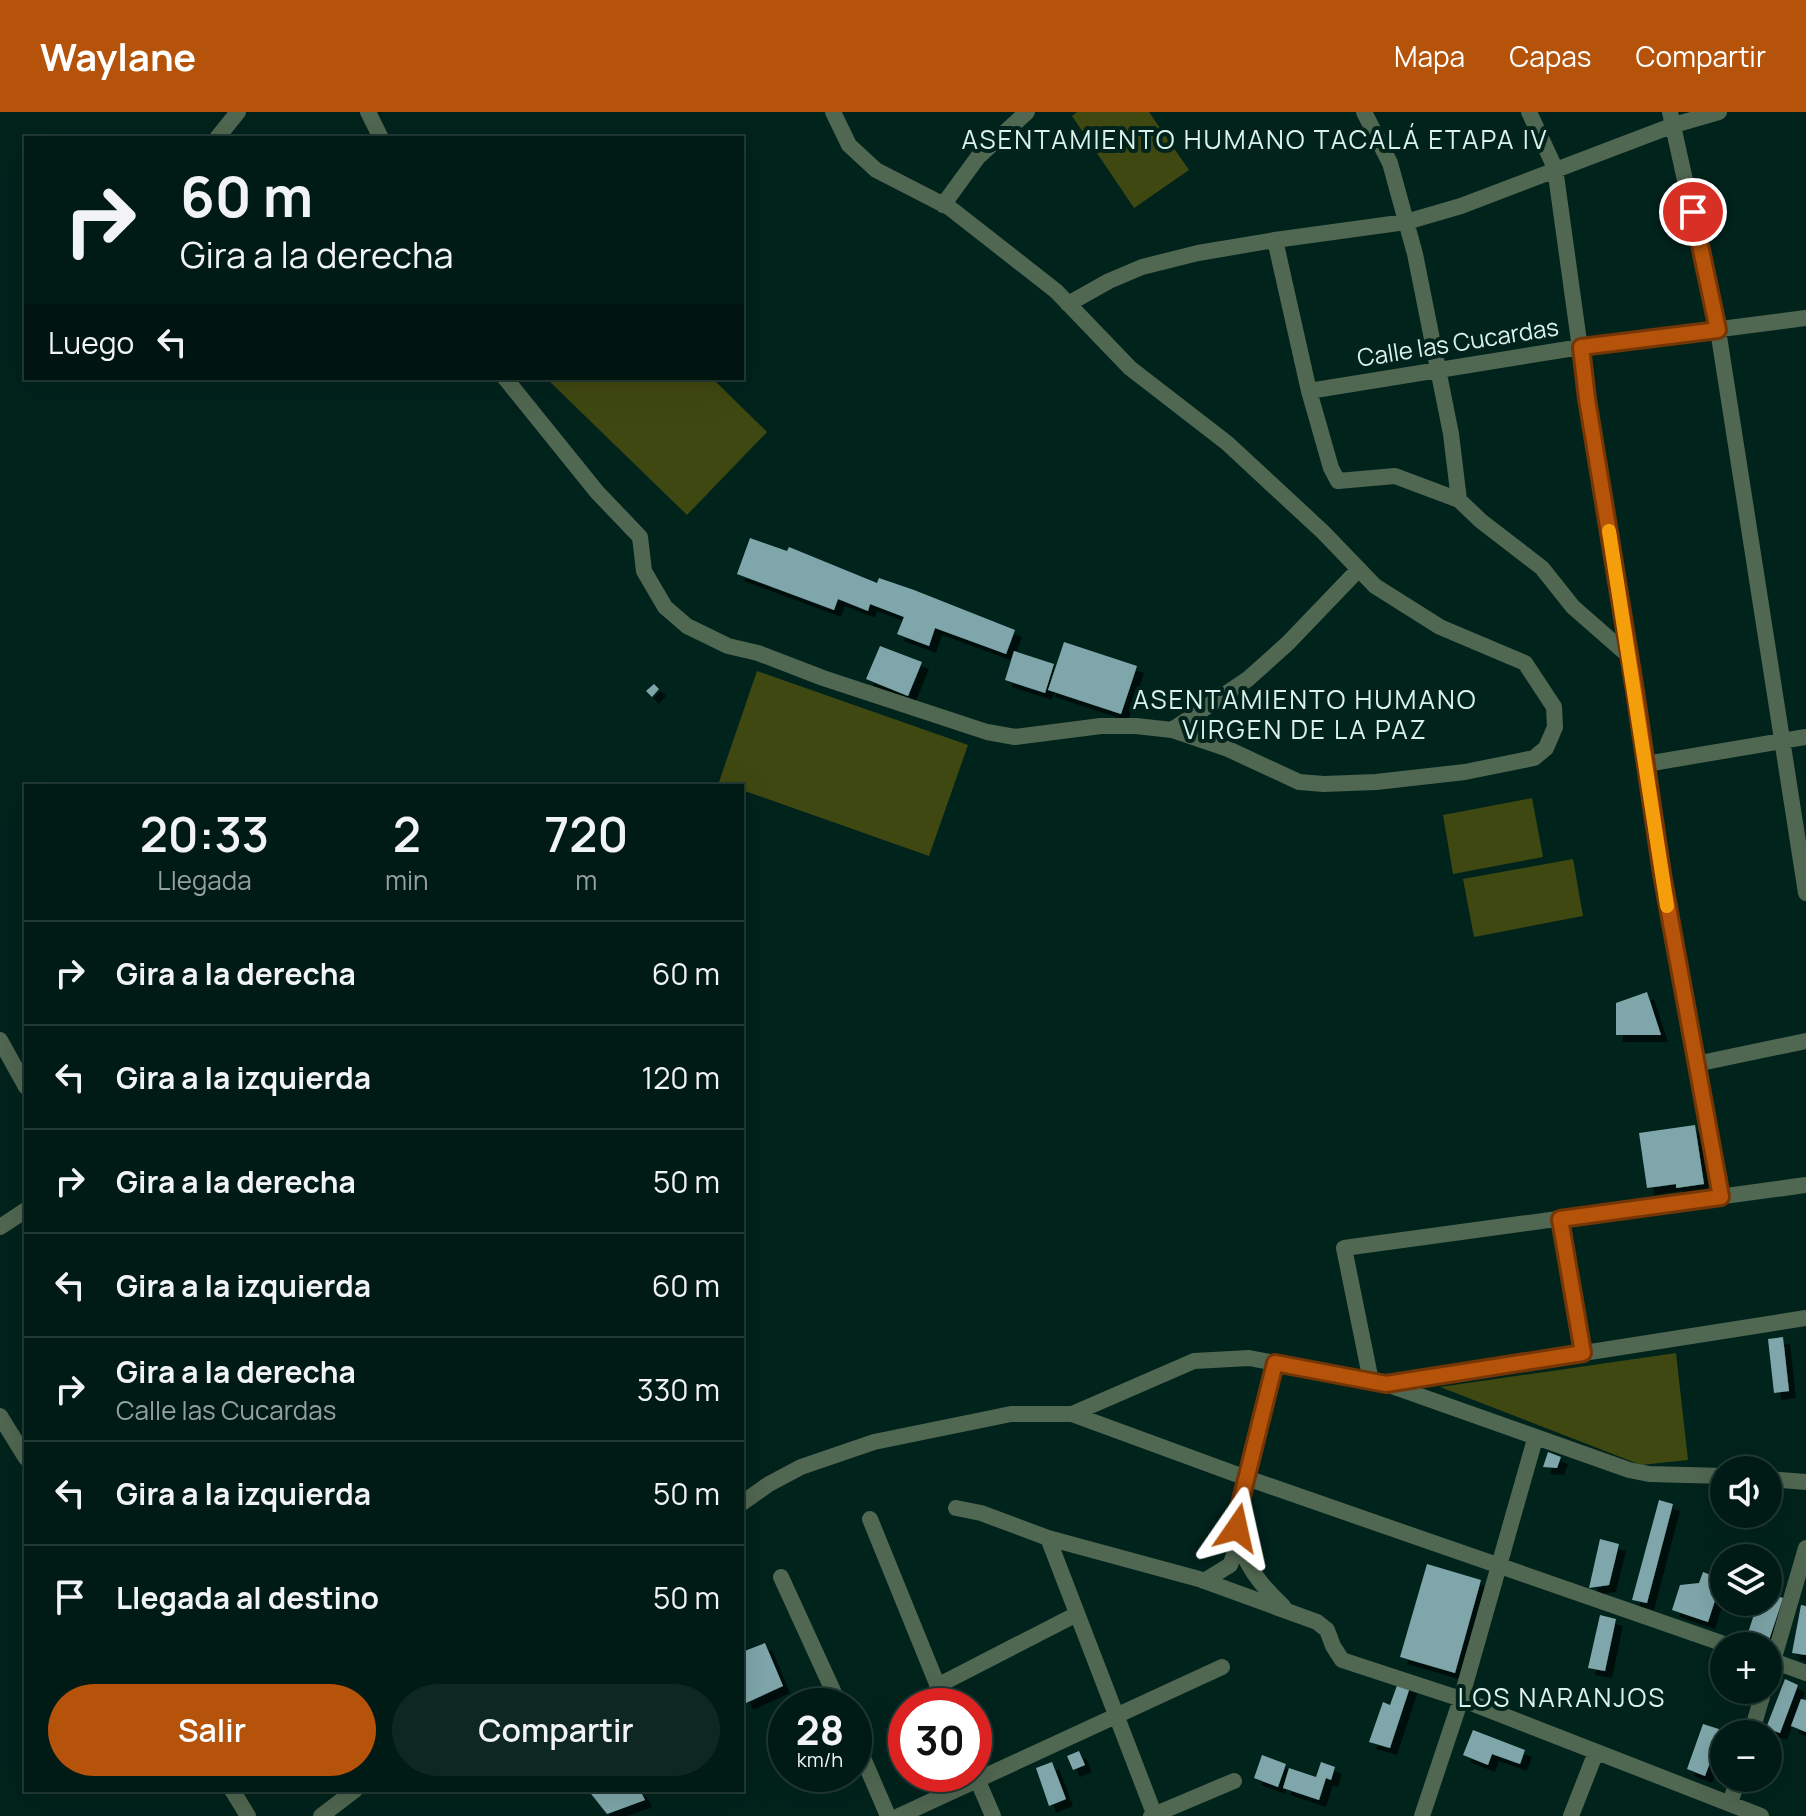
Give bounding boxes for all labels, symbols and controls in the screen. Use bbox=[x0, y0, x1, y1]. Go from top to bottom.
text: Waylane bbox=[40, 30, 196, 82]
text: Mapa bbox=[1394, 37, 1465, 75]
text: Capas bbox=[1509, 37, 1592, 75]
text: Compartir bbox=[1636, 37, 1766, 75]
district label: ASENTAMIENTO HUMANO TACALÁ ETAPA IV bbox=[962, 121, 1548, 157]
text: 60 m bbox=[180, 157, 313, 234]
icon: right bbox=[48, 168, 152, 272]
pin bbox=[1659, 178, 1727, 246]
icon: arrive bbox=[1671, 190, 1715, 234]
text: Gira a la derecha bbox=[180, 230, 453, 279]
street label: Calle las Cucardas bbox=[1355, 309, 1561, 374]
icon: left bbox=[150, 320, 194, 364]
text: Luego bbox=[48, 322, 134, 363]
district label: ASENTAMIENTO HUMANO VIRGEN DE LA PAZ bbox=[1132, 681, 1478, 747]
text: 20:33 bbox=[140, 801, 269, 866]
text: 2 bbox=[393, 801, 421, 866]
text: 720 bbox=[544, 801, 628, 866]
text: Llegada bbox=[157, 862, 252, 898]
text: min bbox=[385, 862, 429, 898]
text: m bbox=[575, 862, 597, 898]
icon: right bbox=[48, 951, 92, 995]
text: Gira a la derecha bbox=[116, 953, 356, 994]
text: 60 m bbox=[652, 953, 720, 994]
icon: left bbox=[48, 1055, 92, 1099]
text: Gira a la izquierda bbox=[116, 1057, 371, 1098]
text: 120 m bbox=[641, 1057, 720, 1098]
icon: right bbox=[48, 1159, 92, 1203]
text: Gira a la derecha bbox=[116, 1161, 356, 1202]
text: 50 m bbox=[653, 1161, 720, 1202]
icon: left bbox=[48, 1263, 92, 1307]
text: Gira a la izquierda bbox=[116, 1265, 371, 1306]
text: 60 m bbox=[652, 1265, 720, 1306]
text: Gira a la derecha bbox=[116, 1351, 356, 1392]
icon: right bbox=[48, 1367, 92, 1411]
text: 330 m bbox=[637, 1369, 720, 1410]
text: Calle las Cucardas bbox=[116, 1392, 336, 1428]
map controls bbox=[1710, 1456, 1782, 1792]
button: sound bbox=[1710, 1456, 1782, 1528]
icon: left bbox=[48, 1471, 92, 1515]
text: Gira a la izquierda bbox=[116, 1473, 371, 1514]
text: 50 m bbox=[653, 1473, 720, 1514]
position arrow bbox=[1195, 1486, 1279, 1570]
button: layers bbox=[1710, 1544, 1782, 1616]
icon: arrive bbox=[48, 1575, 92, 1619]
text: Llegada al destino bbox=[116, 1577, 379, 1618]
text: 50 m bbox=[653, 1577, 720, 1618]
button: + bbox=[1710, 1632, 1782, 1704]
district label: LOS NARANJOS bbox=[1458, 1679, 1666, 1715]
button: Salir bbox=[48, 1684, 376, 1776]
button: Compartir bbox=[392, 1684, 720, 1776]
speed limit sign: 30 bbox=[888, 1688, 992, 1792]
text: 28 bbox=[796, 1702, 844, 1757]
button: − bbox=[1710, 1720, 1782, 1792]
text: km/h bbox=[797, 1746, 843, 1773]

